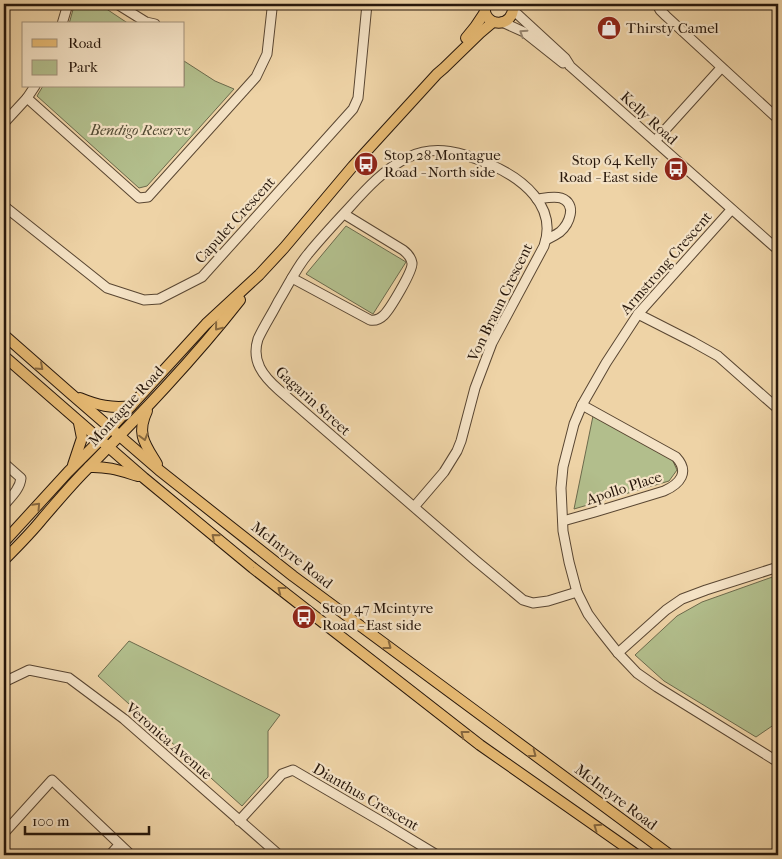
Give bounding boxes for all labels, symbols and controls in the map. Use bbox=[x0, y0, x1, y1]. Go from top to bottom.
shop icon: Thirsty Camel bbox=[596, 15, 622, 41]
place label: Thirsty Camel bbox=[626, 19, 719, 37]
legend bbox=[22, 22, 185, 88]
one-way arrow bbox=[519, 29, 528, 39]
text: Road bbox=[68, 34, 102, 52]
text: Park bbox=[68, 58, 98, 76]
street label: Kelly Road bbox=[617, 88, 682, 149]
park label: Bendigo Reserve bbox=[89, 121, 191, 139]
place label: Stop 28 Montague Road - North side bbox=[384, 146, 501, 181]
bus stop icon: Stop 28 Montague Road - North side bbox=[353, 151, 379, 177]
place label: Stop 64 Kelly Road - East side bbox=[559, 151, 659, 186]
bus stop icon: Stop 64 Kelly Road - East side bbox=[663, 156, 689, 182]
street label: Capulet Crescent bbox=[191, 172, 279, 267]
street label: Armstrong Crescent bbox=[616, 207, 716, 319]
street label: Von Braun Crescent bbox=[463, 239, 537, 365]
one-way arrow bbox=[215, 321, 223, 330]
one-way arrow bbox=[35, 361, 44, 370]
street label: Montague Road bbox=[84, 362, 168, 450]
street label: Gagarin Street bbox=[272, 363, 355, 440]
one-way arrow bbox=[138, 433, 149, 441]
street label: Apollo Place bbox=[583, 467, 665, 509]
one-way arrow bbox=[31, 503, 40, 512]
street label: McIntyre Road bbox=[248, 518, 337, 593]
one-way arrow bbox=[212, 535, 221, 543]
one-way arrow bbox=[278, 588, 287, 596]
place label: Stop 47 Mcintyre Road - East side bbox=[322, 599, 434, 634]
bus stop icon: Stop 47 Mcintyre Road - East side bbox=[291, 604, 317, 630]
one-way arrow bbox=[382, 641, 391, 649]
street label: Veronica Avenue bbox=[121, 698, 216, 784]
one-way arrow bbox=[461, 731, 470, 739]
one-way arrow bbox=[527, 748, 536, 756]
street label: Dianthus Crescent bbox=[310, 759, 423, 835]
street label: McIntyre Road bbox=[571, 760, 661, 834]
scale bar bbox=[25, 804, 149, 836]
text: 100 m bbox=[32, 812, 70, 830]
one-way arrow bbox=[593, 824, 603, 833]

